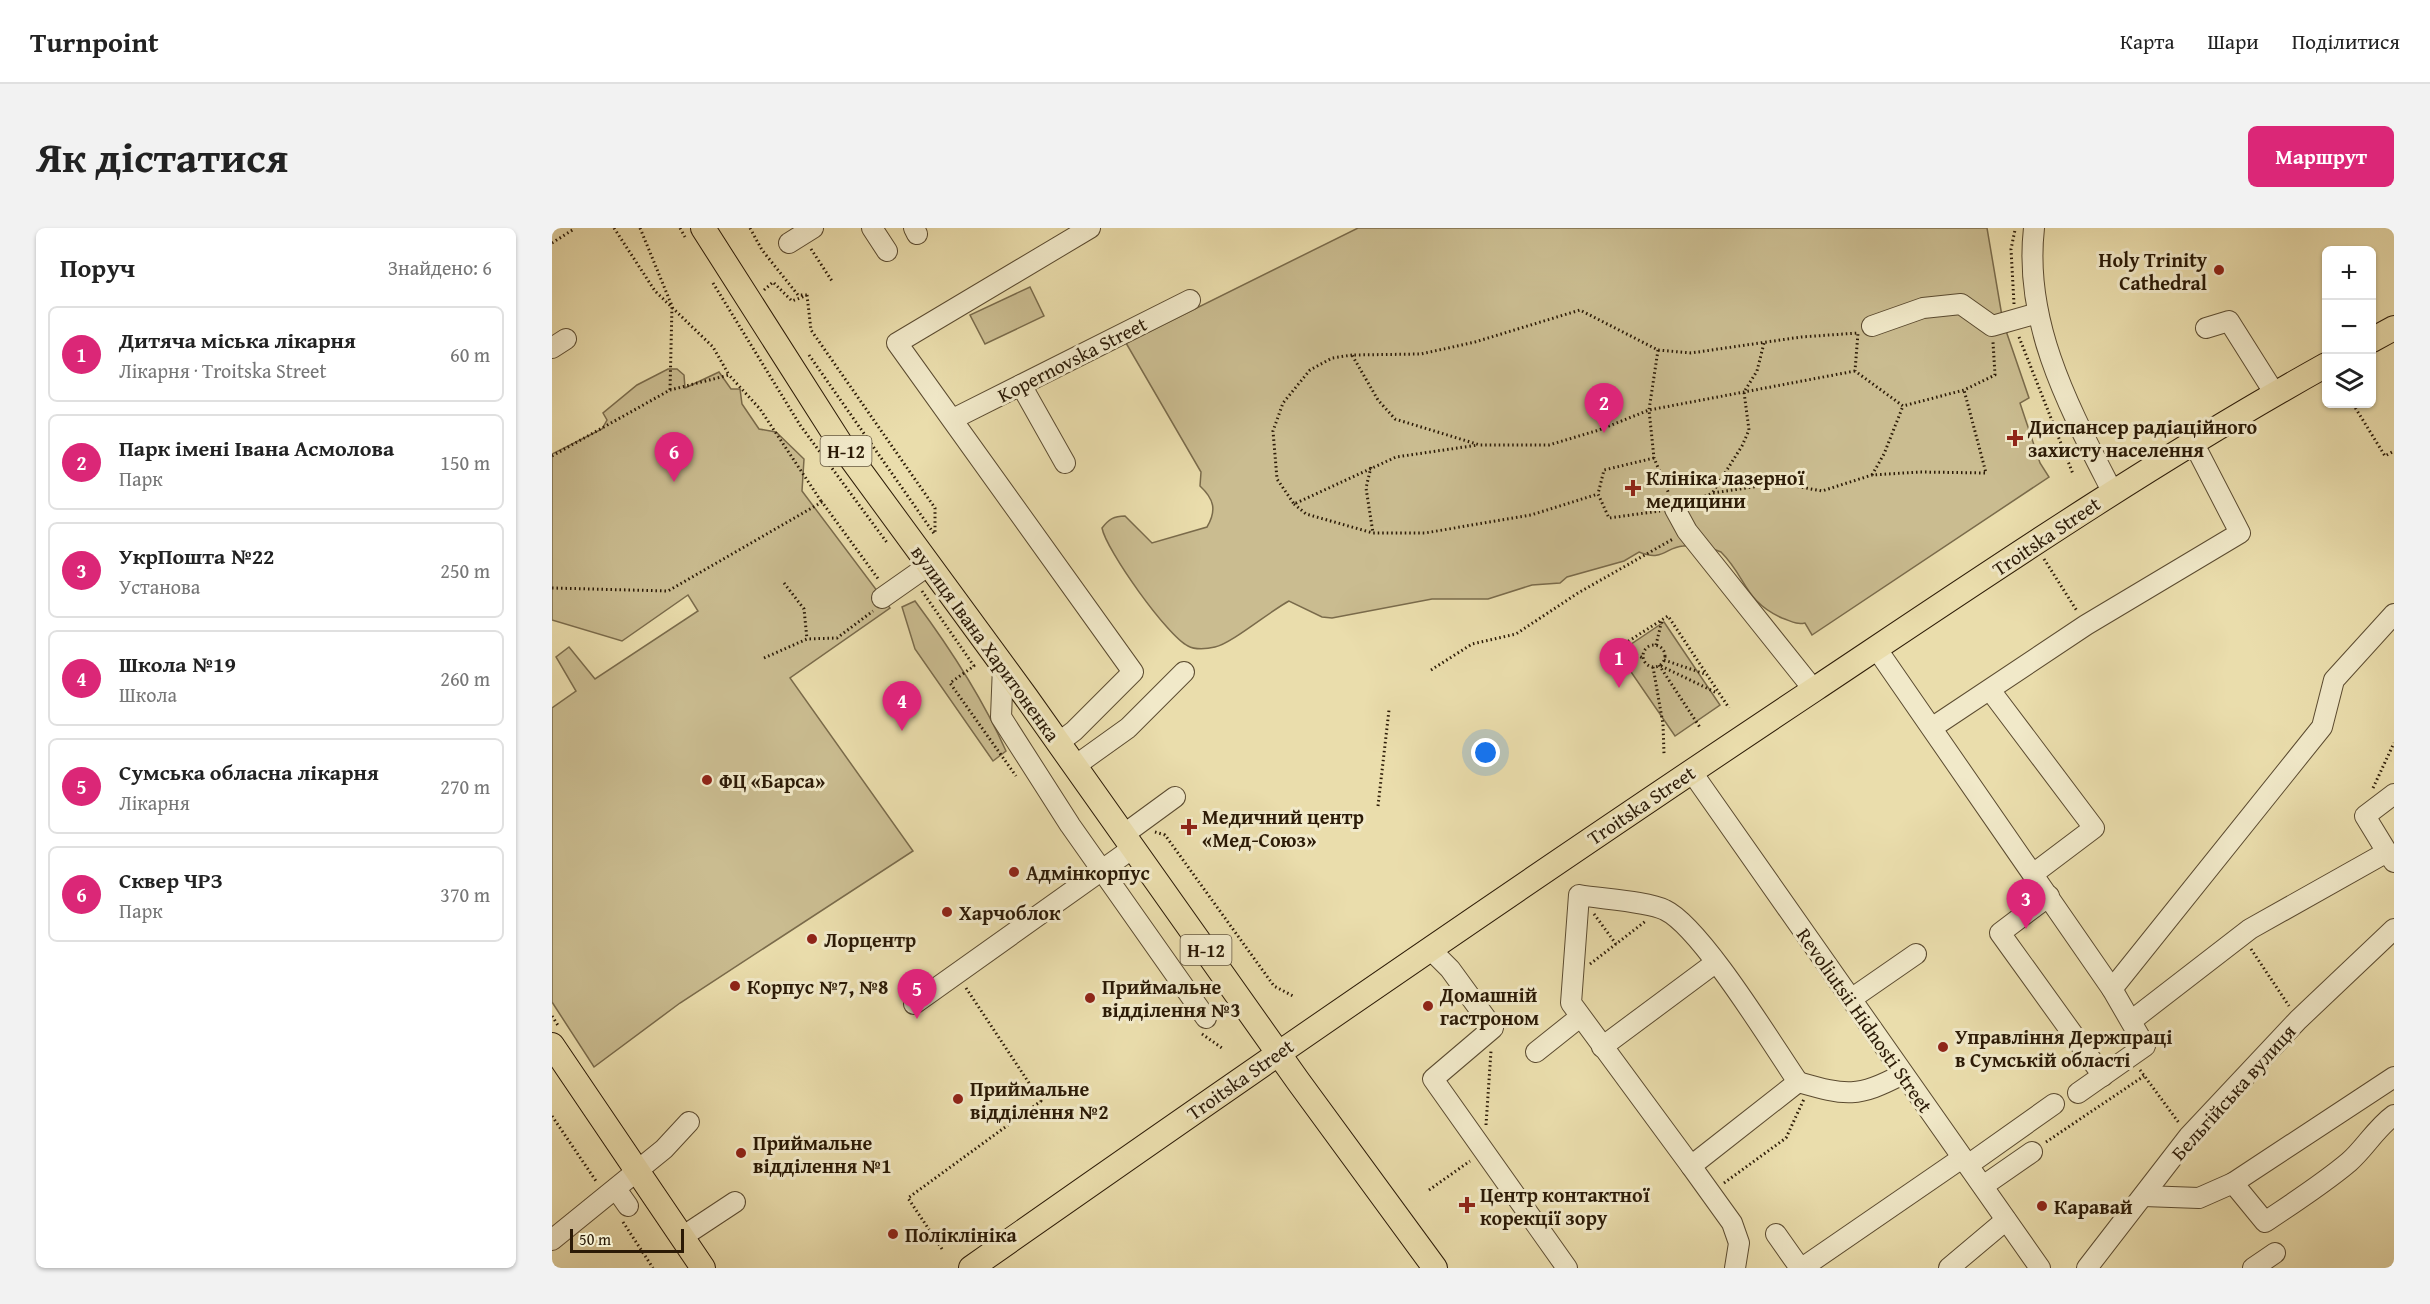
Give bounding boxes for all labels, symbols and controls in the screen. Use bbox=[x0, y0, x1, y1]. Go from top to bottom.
text: Turnpoint bbox=[30, 21, 159, 62]
text: Карта bbox=[2120, 26, 2174, 57]
text: Шари bbox=[2207, 26, 2259, 57]
text: Поділитися bbox=[2292, 26, 2400, 57]
text: Як дістатися bbox=[36, 126, 288, 187]
button: Маршрут bbox=[2248, 126, 2394, 187]
place label: Holy Trinity Cathedral bbox=[2099, 245, 2208, 297]
map controls bbox=[2322, 246, 2376, 408]
button: + bbox=[2322, 246, 2376, 300]
text: Поруч bbox=[60, 248, 135, 287]
text: Знайдено: 6 bbox=[388, 253, 492, 282]
marker: Holy Trinity Cathedral bbox=[2212, 263, 2226, 277]
button: − bbox=[2322, 300, 2376, 354]
street label: Kopernovska Street bbox=[992, 309, 1152, 409]
text: Дитяча міська лікарня bbox=[119, 324, 356, 356]
text: 1 bbox=[76, 340, 87, 369]
text: 60 m bbox=[450, 340, 490, 369]
button: layers bbox=[2322, 354, 2376, 408]
text: Лікарня · Troitska Street bbox=[119, 356, 327, 385]
pin: 2 bbox=[1584, 384, 1624, 433]
place label: Диспансер радіаційного захисту населення bbox=[2027, 412, 2258, 464]
marker: Диспансер радіаційного захисту населення bbox=[2006, 429, 2024, 447]
text: Парк імені Івана Асмолова bbox=[119, 432, 394, 464]
pin: 6 bbox=[654, 432, 694, 482]
road number: Н-12 bbox=[820, 436, 872, 466]
text: 2 bbox=[76, 448, 87, 477]
text: 150 m bbox=[440, 448, 490, 477]
place label: Клініка лазерної медицини bbox=[1646, 463, 1805, 515]
text: Парк bbox=[119, 464, 163, 493]
marker: Клініка лазерної медицини bbox=[1624, 479, 1642, 497]
street label: Troitska Street bbox=[1986, 489, 2106, 583]
street label: вулиця Івана Харитоненка bbox=[905, 539, 1068, 748]
text: УкрПошта №22 bbox=[119, 540, 275, 572]
text: 3 bbox=[76, 556, 87, 585]
text: 250 m bbox=[440, 556, 490, 585]
text: Установа bbox=[119, 572, 200, 601]
pin: 1 bbox=[1600, 638, 1638, 688]
text: Школа №19 bbox=[119, 648, 236, 680]
text: 4 bbox=[76, 664, 87, 693]
text: 260 m bbox=[440, 664, 490, 693]
text: Школа bbox=[119, 680, 177, 709]
pin: 4 bbox=[882, 682, 922, 731]
your location bbox=[1471, 738, 1500, 767]
text: Сумська обласна лікарня bbox=[119, 756, 379, 788]
street label: Troitska Street bbox=[1581, 758, 1701, 852]
place label: ФЦ «Барса» bbox=[719, 766, 825, 795]
text: 5 bbox=[76, 772, 87, 801]
text: 270 m bbox=[440, 772, 490, 801]
marker: ФЦ «Барса» bbox=[700, 773, 714, 787]
text: Лікарня bbox=[119, 788, 190, 817]
place label: Медичний центр «Мед-Союз» bbox=[1202, 802, 1364, 854]
marker: Медичний центр «Мед-Союз» bbox=[1180, 818, 1198, 836]
place label: Адмінкорпус bbox=[1026, 858, 1150, 887]
text: Сквер ЧРЗ bbox=[119, 864, 223, 896]
marker: Адмінкорпус bbox=[1007, 865, 1021, 879]
text: 6 bbox=[76, 880, 87, 909]
text: 370 m bbox=[440, 880, 490, 909]
pin: 3 bbox=[2006, 880, 2046, 929]
text: Парк bbox=[119, 896, 163, 925]
place label: Харчоблок bbox=[959, 898, 1061, 927]
marker: Харчоблок bbox=[940, 905, 954, 919]
street label: Revoliutsii Hidnosti Street bbox=[1790, 922, 1940, 1118]
place label: Лорцентр bbox=[824, 925, 916, 954]
marker: Лорцентр bbox=[805, 932, 819, 946]
road number: Н-12 bbox=[1180, 935, 1232, 965]
pin: 5 bbox=[898, 970, 937, 1019]
place label: Корпус №7, №8 bbox=[747, 972, 888, 1001]
place label: Приймальне відділення №3 bbox=[1102, 972, 1241, 1024]
marker: Корпус №7, №8 bbox=[728, 979, 742, 993]
place label: Домашній гастроном bbox=[1439, 980, 1539, 1032]
marker: Приймальне відділення №3 bbox=[1083, 991, 1097, 1005]
marker: Домашній гастроном bbox=[1421, 999, 1435, 1013]
street label: Бельгійська вулиця bbox=[2164, 1018, 2302, 1166]
place label: Управління Держпраці в Сумській області bbox=[1955, 1022, 2172, 1074]
street label: Troitska Street bbox=[1181, 1031, 1299, 1127]
marker: Управління Держпраці в Сумській області bbox=[1936, 1040, 1950, 1054]
place label: Приймальне відділення №2 bbox=[970, 1074, 1109, 1126]
marker: Приймальне відділення №2 bbox=[951, 1092, 965, 1106]
place label: Приймальне відділення №1 bbox=[753, 1128, 892, 1180]
marker: Приймальне відділення №1 bbox=[734, 1146, 748, 1160]
place label: Центр контактної корекції зору bbox=[1480, 1180, 1651, 1232]
place label: Каравай bbox=[2054, 1192, 2133, 1221]
marker: Центр контактної корекції зору bbox=[1458, 1196, 1476, 1214]
marker: Каравай bbox=[2035, 1199, 2049, 1213]
place label: Поліклініка bbox=[905, 1220, 1017, 1249]
scale bar bbox=[570, 1226, 684, 1254]
text: 50 m bbox=[579, 1227, 611, 1251]
marker: Поліклініка bbox=[886, 1227, 900, 1241]

